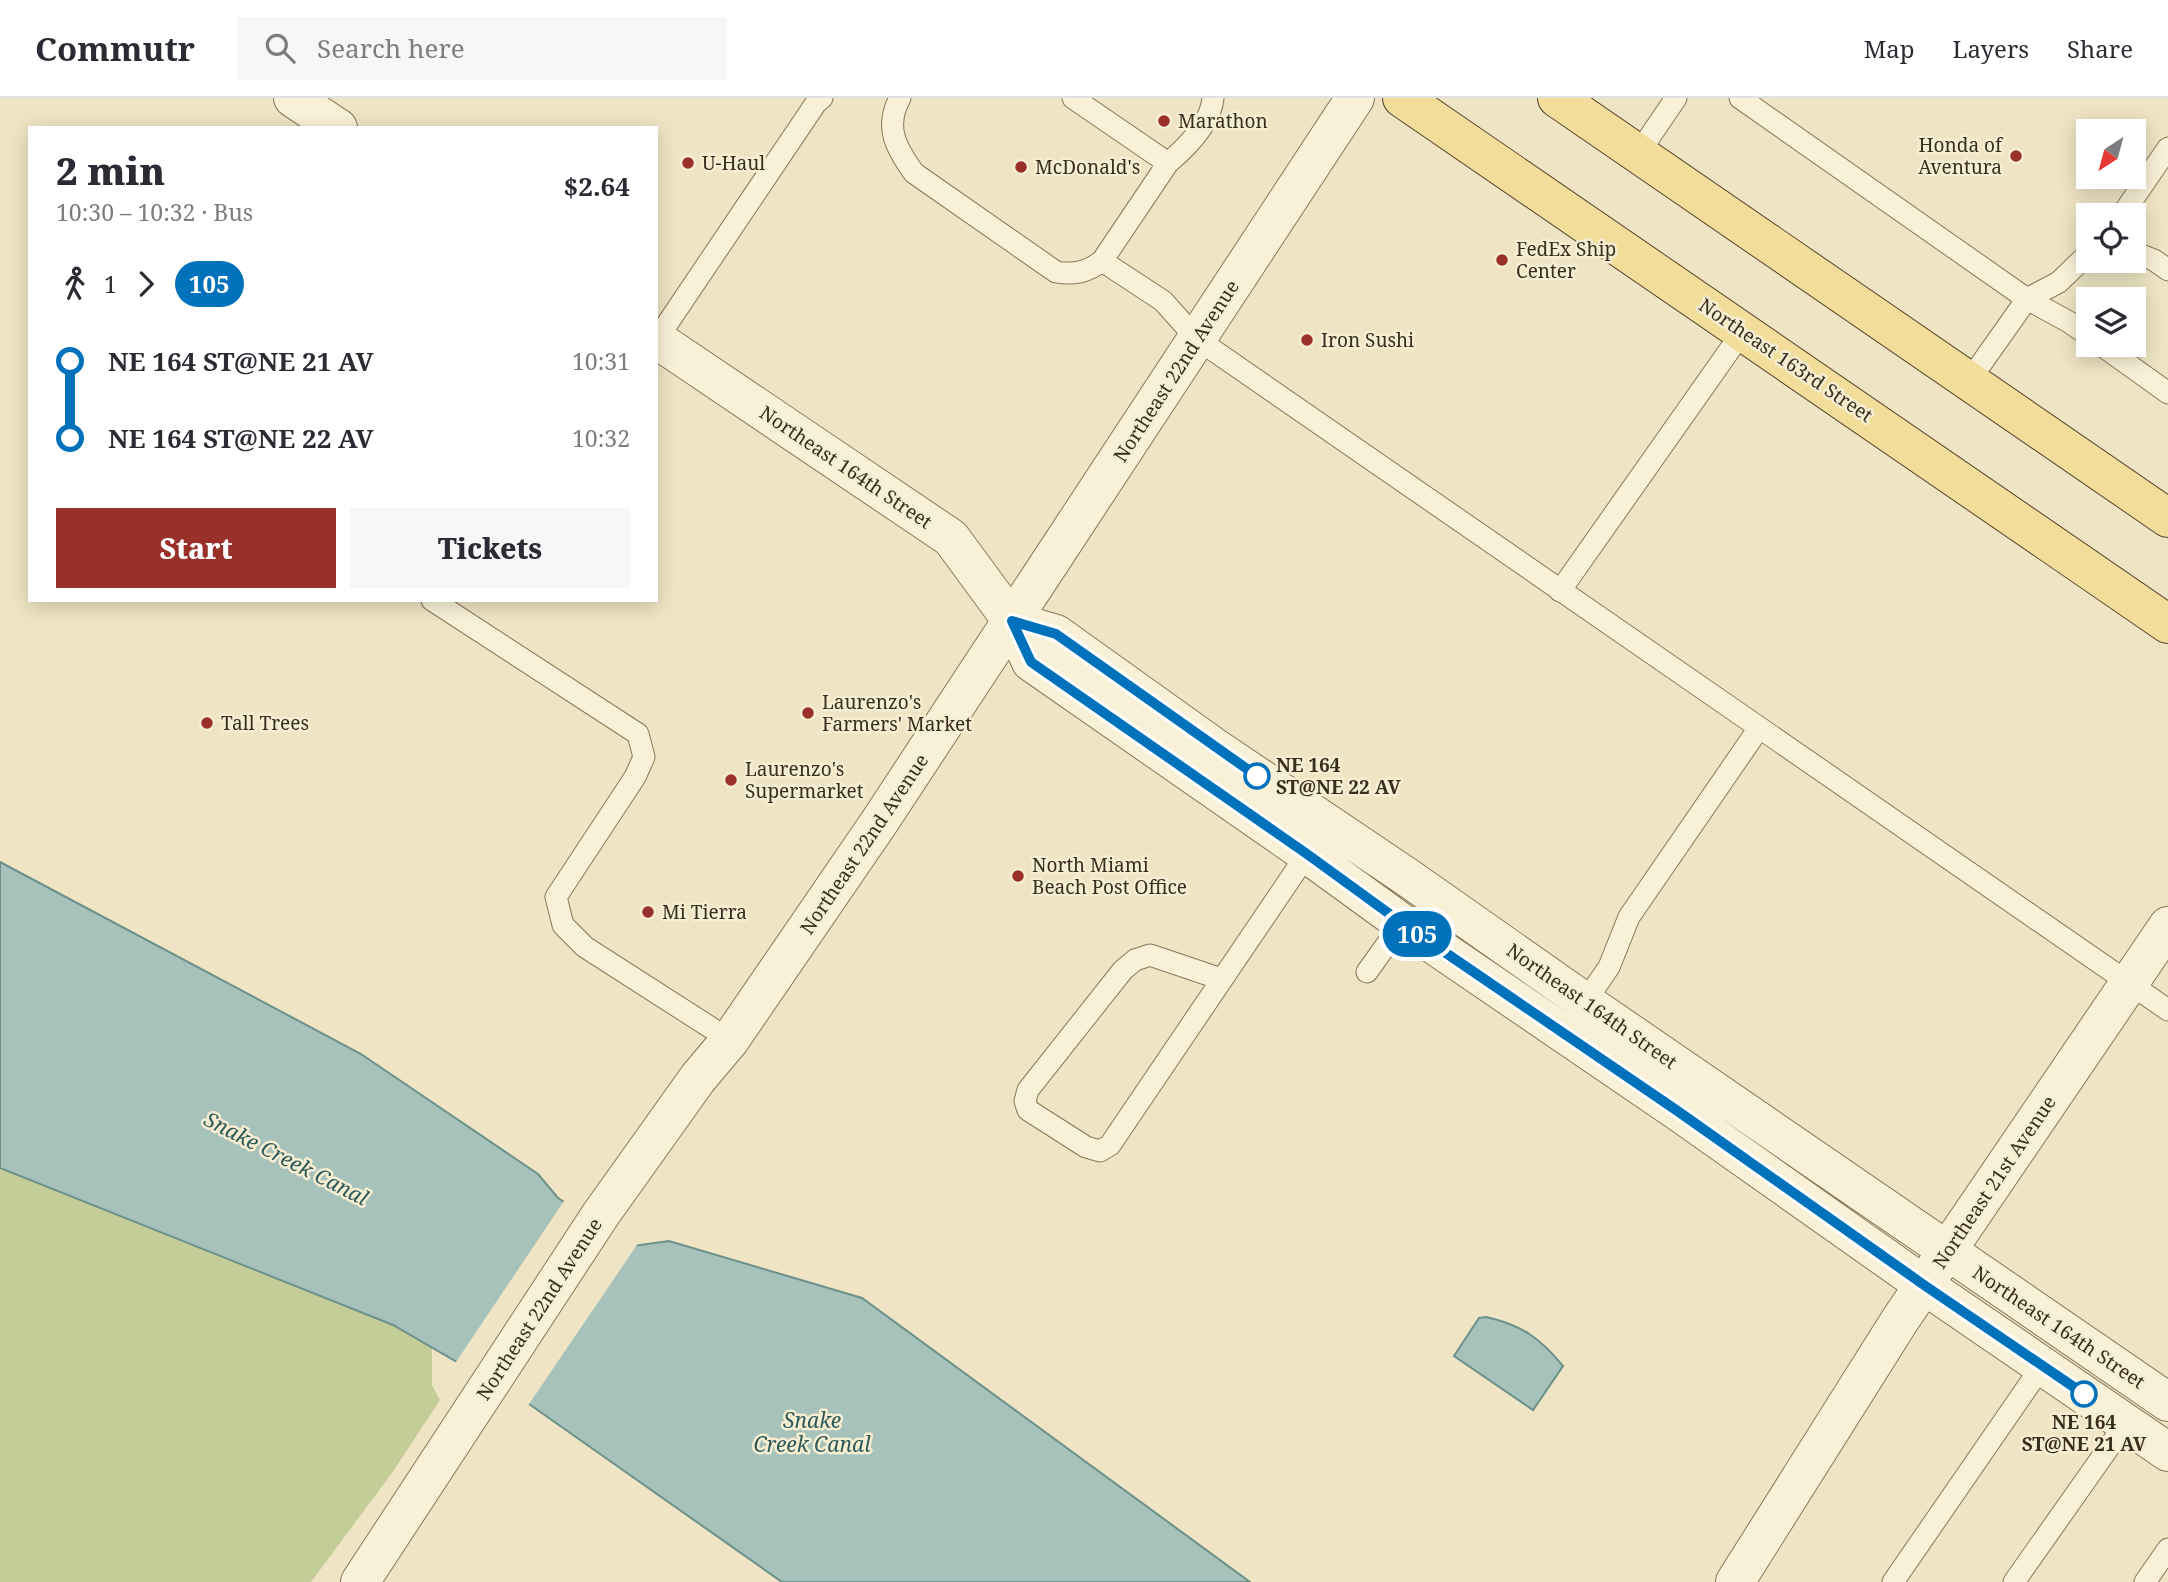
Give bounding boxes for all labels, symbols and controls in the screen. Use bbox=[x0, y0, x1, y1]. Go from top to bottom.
search box bbox=[237, 17, 727, 80]
text: Commutr bbox=[35, 26, 195, 71]
icon: search bbox=[261, 29, 299, 67]
text: Search here bbox=[317, 30, 465, 66]
text: Map bbox=[1864, 32, 1915, 65]
text: Layers bbox=[1953, 32, 2029, 65]
text: Share bbox=[2067, 32, 2133, 65]
place label: Marathon bbox=[1178, 108, 1268, 134]
marker: Marathon bbox=[1156, 113, 1172, 129]
north arrow bbox=[2076, 119, 2146, 189]
map controls bbox=[2076, 119, 2146, 357]
place label: Honda of Aventura bbox=[1918, 132, 2004, 180]
text: 2 min bbox=[56, 144, 165, 196]
marker: Honda of Aventura bbox=[2008, 148, 2024, 164]
place label: U-Haul bbox=[702, 150, 765, 176]
place label: McDonald's bbox=[1035, 154, 1140, 180]
marker: U-Haul bbox=[680, 155, 696, 171]
marker: McDonald's bbox=[1013, 159, 1029, 175]
text: $2.64 bbox=[564, 168, 630, 204]
text: 10:30 – 10:32 · Bus bbox=[56, 196, 253, 228]
button: locate bbox=[2076, 203, 2146, 273]
place label: FedEx Ship Center bbox=[1516, 236, 1616, 284]
marker: FedEx Ship Center bbox=[1494, 252, 1510, 268]
icon: walk bbox=[56, 265, 94, 303]
icon: forward bbox=[127, 265, 165, 303]
text: 105 bbox=[189, 267, 230, 300]
text: 1 bbox=[104, 268, 117, 300]
street label: Northeast 22nd Avenue bbox=[1107, 275, 1245, 467]
button: layers bbox=[2076, 287, 2146, 357]
street label: Northeast 163rd Street bbox=[1694, 292, 1878, 428]
place label: Iron Sushi bbox=[1321, 327, 1414, 353]
marker: Iron Sushi bbox=[1299, 332, 1315, 348]
text: NE 164 ST@NE 21 AV bbox=[108, 343, 374, 379]
text: 10:31 bbox=[572, 345, 630, 377]
street label: Northeast 164th Street bbox=[755, 400, 938, 535]
text: NE 164 ST@NE 22 AV bbox=[108, 420, 374, 456]
text: 10:32 bbox=[572, 422, 630, 454]
button: Start bbox=[56, 508, 336, 588]
button: Tickets bbox=[350, 508, 630, 588]
place label: Laurenzo's Farmers' Market bbox=[822, 689, 972, 737]
marker: Laurenzo's Farmers' Market bbox=[800, 705, 816, 721]
place label: Tall Trees bbox=[221, 710, 309, 736]
marker: Tall Trees bbox=[199, 715, 215, 731]
street label: Northeast 22nd Avenue bbox=[794, 749, 934, 939]
place label: NE 164 ST@NE 22 AV bbox=[1276, 752, 1401, 800]
place label: Laurenzo's Supermarket bbox=[745, 756, 864, 804]
marker: NE 164 ST@NE 22 AV bbox=[1244, 763, 1270, 789]
marker: Laurenzo's Supermarket bbox=[723, 772, 739, 788]
place label: North Miami Beach Post Office bbox=[1032, 852, 1187, 900]
marker: North Miami Beach Post Office bbox=[1010, 868, 1026, 884]
place label: Mi Tierra bbox=[662, 899, 747, 925]
marker: Mi Tierra bbox=[640, 904, 656, 920]
line badge: 105 bbox=[1377, 911, 1457, 957]
text: 105 bbox=[1397, 917, 1437, 950]
street label: Northeast 164th Street bbox=[1501, 937, 1683, 1075]
street label: Northeast 21st Avenue bbox=[1926, 1090, 2062, 1274]
water label: Snake Creek Canal bbox=[200, 1105, 374, 1212]
street label: Northeast 22nd Avenue bbox=[470, 1213, 608, 1405]
street label: Northeast 164th Street bbox=[1968, 1260, 2151, 1395]
marker: NE 164 ST@NE 21 AV bbox=[2071, 1381, 2097, 1407]
water label: Snake Creek Canal bbox=[753, 1406, 871, 1458]
place label: NE 164 ST@NE 21 AV bbox=[2022, 1409, 2147, 1457]

